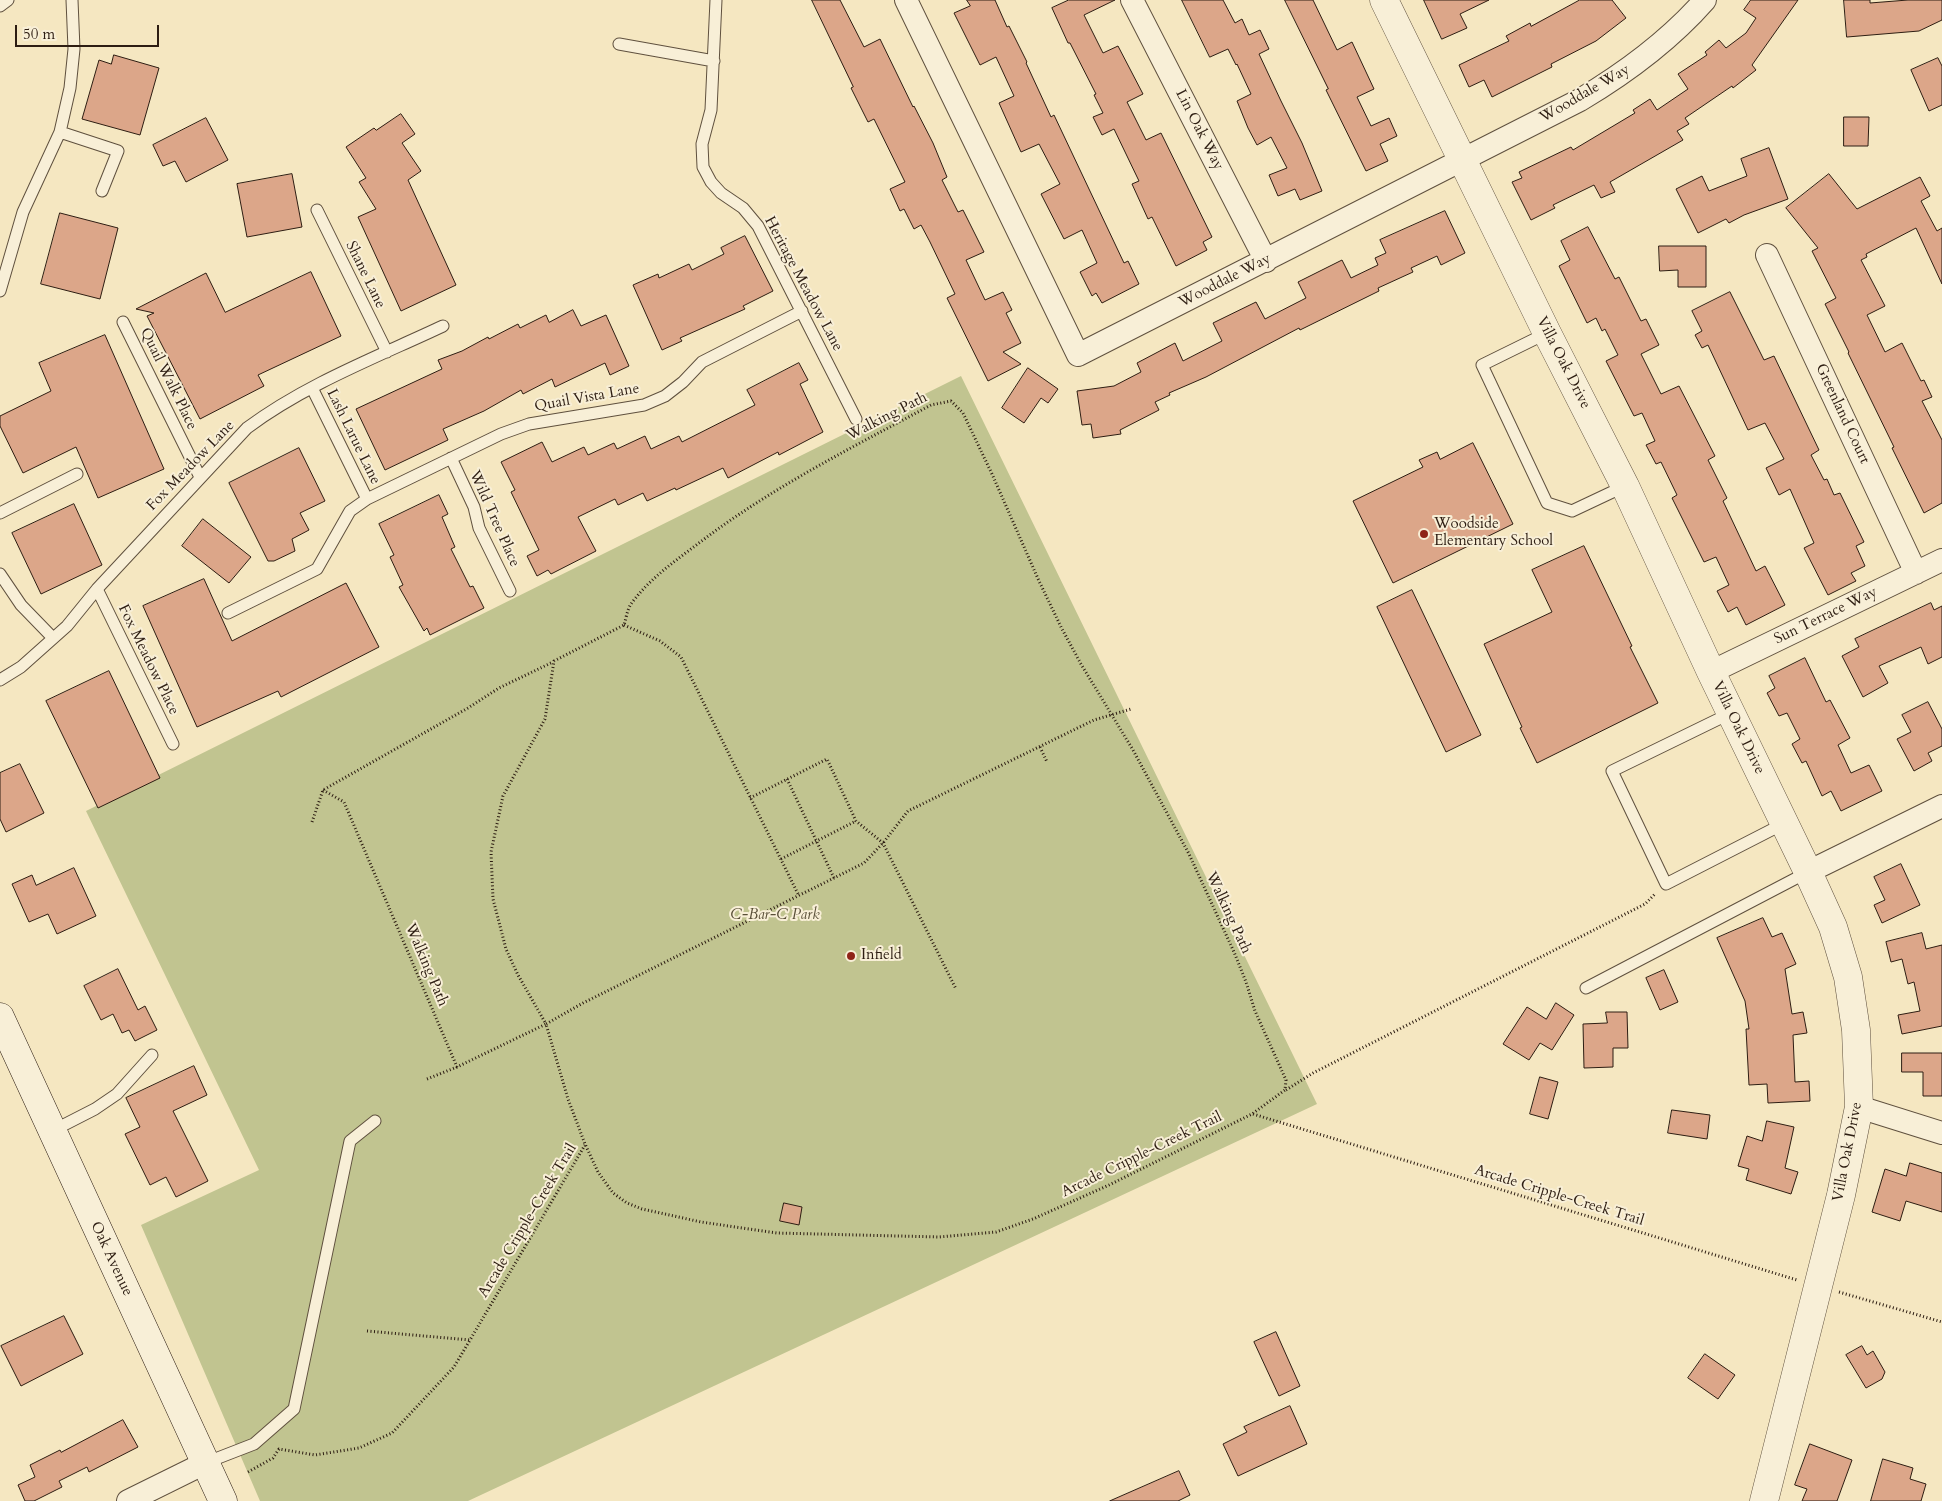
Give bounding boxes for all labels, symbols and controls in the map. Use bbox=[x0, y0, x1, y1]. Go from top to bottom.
scale bar bbox=[18, 15, 161, 47]
text: 50 m bbox=[23, 24, 55, 44]
street label: Wooddale Way bbox=[1537, 61, 1633, 127]
street label: Lin Oak Way bbox=[1171, 87, 1227, 173]
street label: Heritage Meadow Lane bbox=[760, 214, 846, 354]
street label: Shane Lane bbox=[341, 238, 389, 312]
street label: Wooddale Way bbox=[1176, 250, 1274, 312]
street label: Villa Oak Drive bbox=[1532, 314, 1594, 412]
street label: Quail Walk Place bbox=[135, 325, 201, 433]
street label: Greenland Court bbox=[1811, 361, 1873, 467]
street label: Quail Vista Lane bbox=[533, 380, 641, 416]
street label: Lash Larue Lane bbox=[322, 386, 384, 488]
street label: Walking Path bbox=[844, 389, 930, 445]
street label: Fox Meadow Lane bbox=[143, 417, 239, 515]
street label: Wild Tree Place bbox=[465, 468, 523, 570]
place label: Woodside Elementary School bbox=[1434, 516, 1553, 551]
marker: Woodside Elementary School bbox=[1418, 528, 1430, 540]
street label: Sun Terrace Way bbox=[1772, 583, 1880, 649]
street label: Fox Meadow Place bbox=[113, 602, 183, 718]
street label: Villa Oak Drive bbox=[1708, 679, 1768, 777]
street label: Walking Path bbox=[1201, 869, 1255, 957]
park label: C-Bar-C Park bbox=[730, 907, 820, 925]
street label: Walking Path bbox=[400, 921, 452, 1009]
place label: Infield bbox=[861, 947, 902, 965]
marker: Infield bbox=[845, 950, 857, 962]
street label: Villa Oak Drive bbox=[1830, 1101, 1866, 1203]
street label: Arcade Cripple-Creek Trail bbox=[1059, 1108, 1225, 1202]
street label: Arcade Cripple-Creek Trail bbox=[475, 1141, 581, 1301]
street label: Arcade Cripple-Creek Trail bbox=[1472, 1162, 1646, 1230]
street label: Oak Avenue bbox=[86, 1219, 136, 1299]

